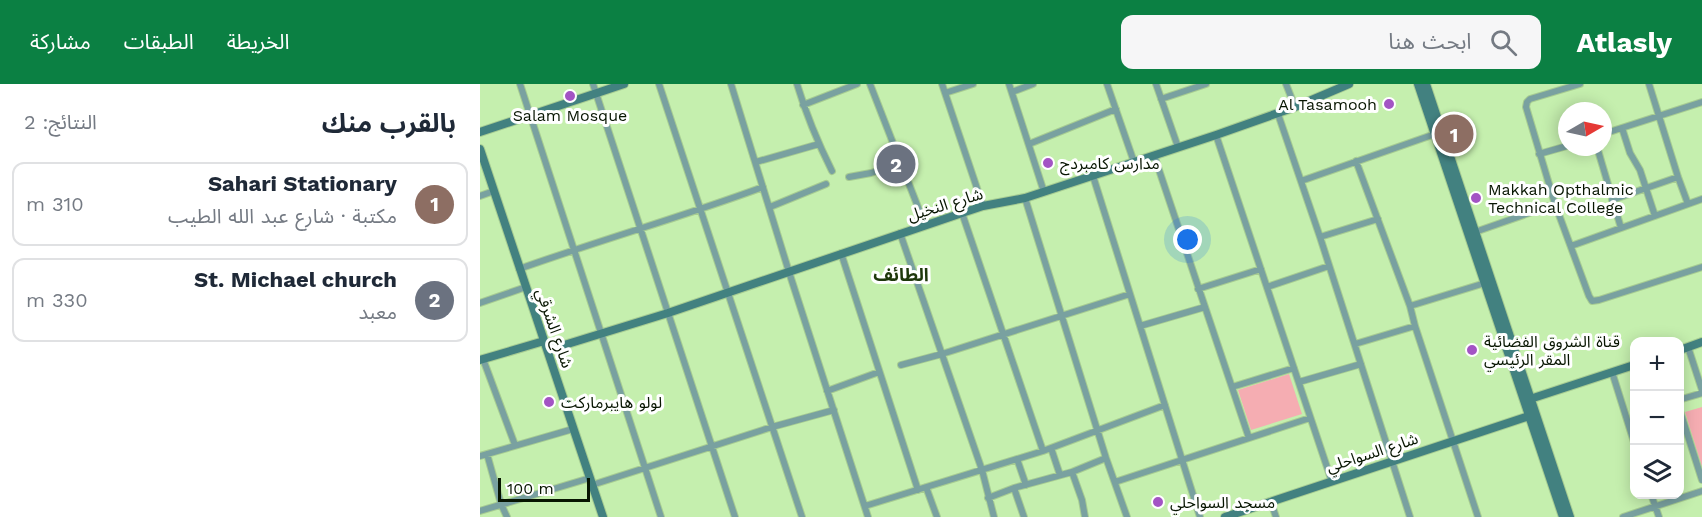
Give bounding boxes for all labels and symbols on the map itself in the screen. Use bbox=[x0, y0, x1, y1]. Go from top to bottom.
marker: Salam Mosque bbox=[563, 89, 577, 103]
place label: Al Tasamooh bbox=[1278, 95, 1377, 114]
marker: Al Tasamooh bbox=[1382, 97, 1396, 111]
north arrow bbox=[1558, 102, 1612, 156]
place label: Salam Mosque bbox=[513, 106, 627, 125]
pin: 1 bbox=[1434, 112, 1474, 156]
pin: 2 bbox=[876, 142, 916, 187]
place label: مدارس كامبردج bbox=[1060, 154, 1160, 176]
marker: مدارس كامبردج bbox=[1041, 156, 1055, 170]
place label: Makkah Opthalmic Technical College bbox=[1488, 180, 1634, 217]
street label: شارع النخيل bbox=[905, 184, 986, 228]
marker: Makkah Opthalmic Technical College bbox=[1469, 191, 1483, 205]
your location bbox=[1173, 225, 1202, 254]
district label: الطائف bbox=[873, 264, 929, 285]
street label: شارع الشرقي bbox=[529, 286, 577, 371]
place label: قناة الشروق الفضائية المقر الرئيسي bbox=[1484, 332, 1620, 372]
marker: قناة الشروق الفضائية المقر الرئيسي bbox=[1465, 343, 1479, 357]
place label: لولو هايبرماركت bbox=[561, 393, 662, 412]
marker: لولو هايبرماركت bbox=[542, 395, 556, 409]
street label: شارع السواحلي bbox=[1324, 429, 1421, 479]
scale bar bbox=[498, 475, 590, 502]
place label: مسجد السواحلي bbox=[1170, 493, 1275, 515]
marker: مسجد السواحلي bbox=[1151, 495, 1165, 509]

